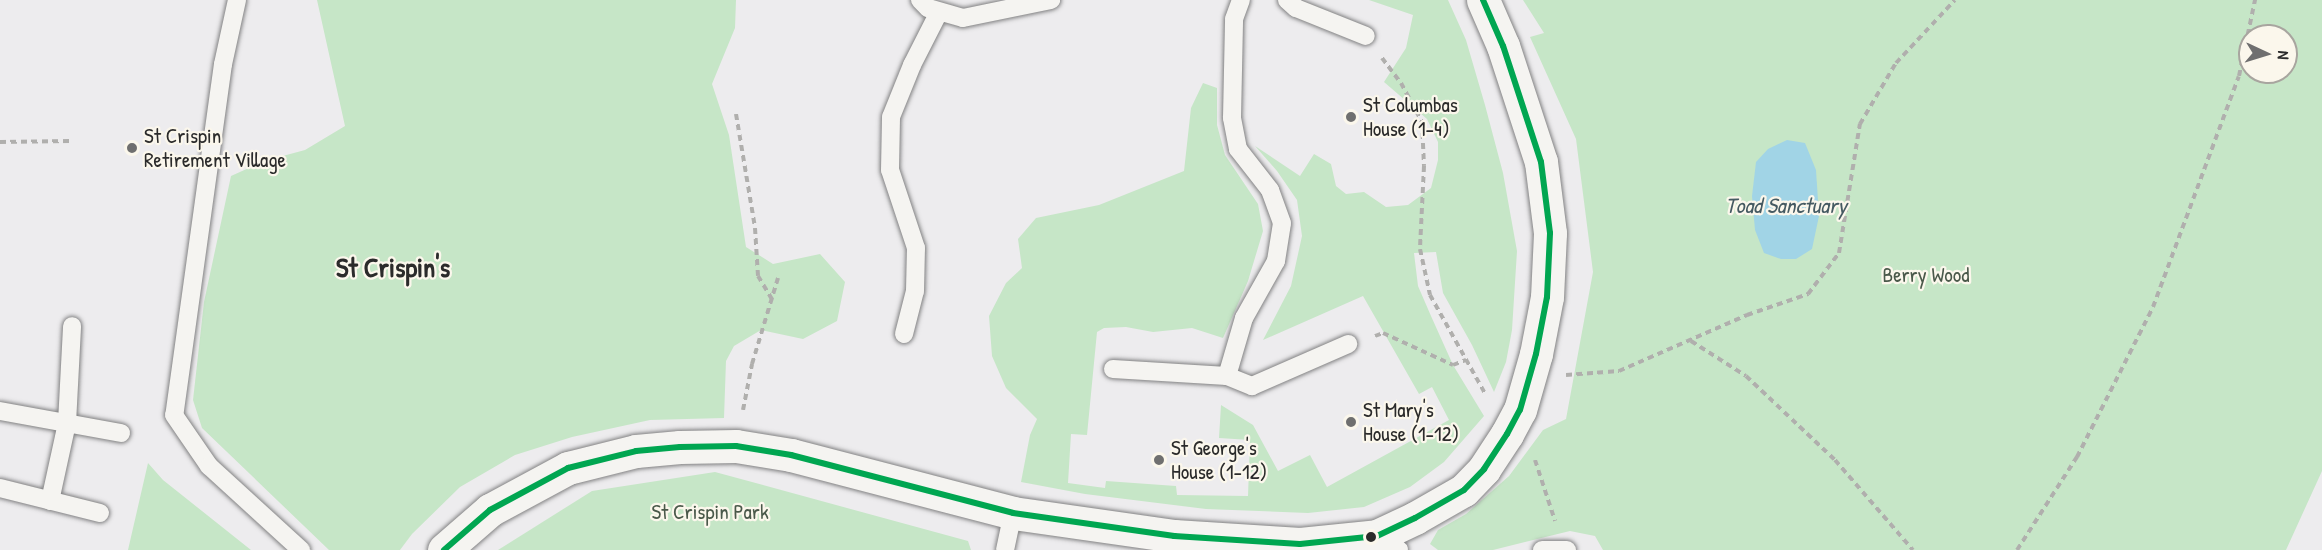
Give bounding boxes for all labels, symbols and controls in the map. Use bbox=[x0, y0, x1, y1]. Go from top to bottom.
north arrow bbox=[2238, 24, 2298, 84]
text: N bbox=[2273, 50, 2295, 60]
place label: St Columbas House (1-4) bbox=[1363, 92, 1458, 142]
marker: St Columbas House (1-4) bbox=[1344, 110, 1358, 124]
place label: St Crispin Retirement Village bbox=[144, 123, 286, 173]
marker: St Crispin Retirement Village bbox=[125, 141, 139, 155]
water label: Toad Sanctuary bbox=[1725, 193, 1847, 219]
district label: St Crispin's bbox=[336, 252, 450, 284]
park label: Berry Wood bbox=[1883, 262, 1969, 288]
place label: St Mary's House (1-12) bbox=[1363, 397, 1459, 447]
marker: St Mary's House (1-12) bbox=[1344, 415, 1358, 429]
place label: St George's House (1-12) bbox=[1171, 435, 1267, 485]
marker: St George's House (1-12) bbox=[1152, 453, 1166, 467]
park label: St Crispin Park bbox=[651, 499, 769, 525]
unlabelled marker bbox=[1365, 531, 1377, 543]

